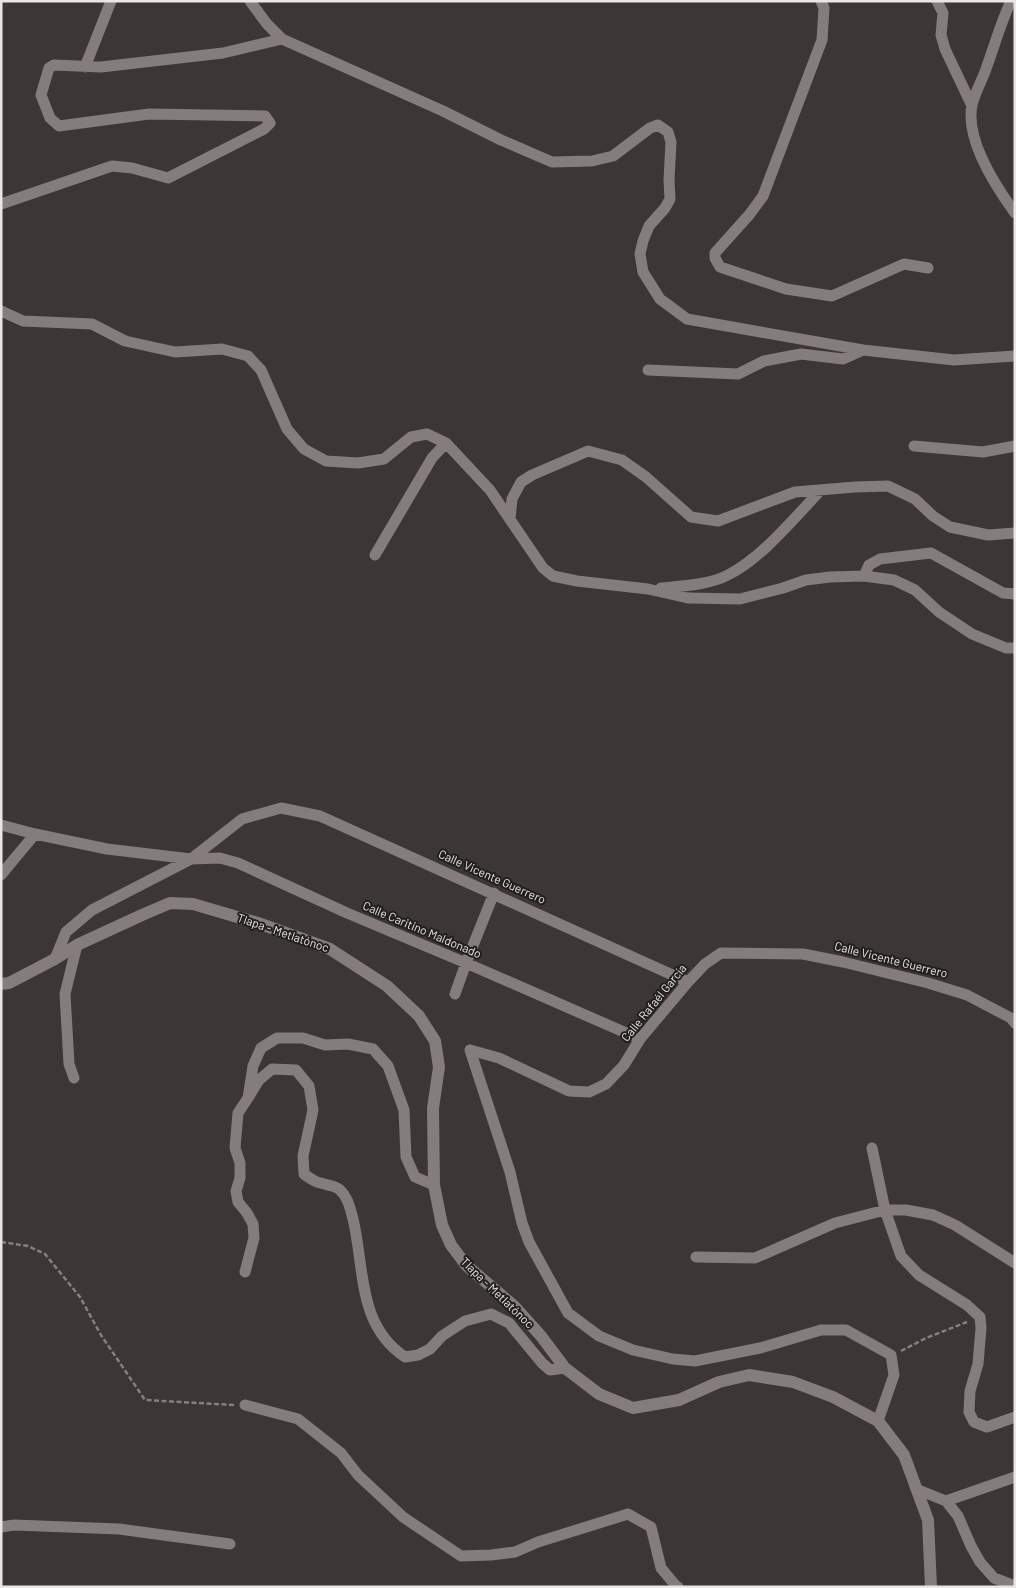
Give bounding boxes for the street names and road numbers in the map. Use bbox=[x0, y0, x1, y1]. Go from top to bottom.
street label: Calle Vicente Guerrero bbox=[437, 846, 548, 906]
street label: Calle Caritino Maldonado bbox=[361, 898, 484, 960]
street label: Tlapa - Metlatónoc bbox=[236, 910, 331, 954]
street label: Calle Vicente Guerrero bbox=[833, 938, 949, 980]
street label: Calle Rafaél García bbox=[618, 961, 689, 1044]
street label: Tlapa - Metlatónoc bbox=[458, 1254, 537, 1331]

